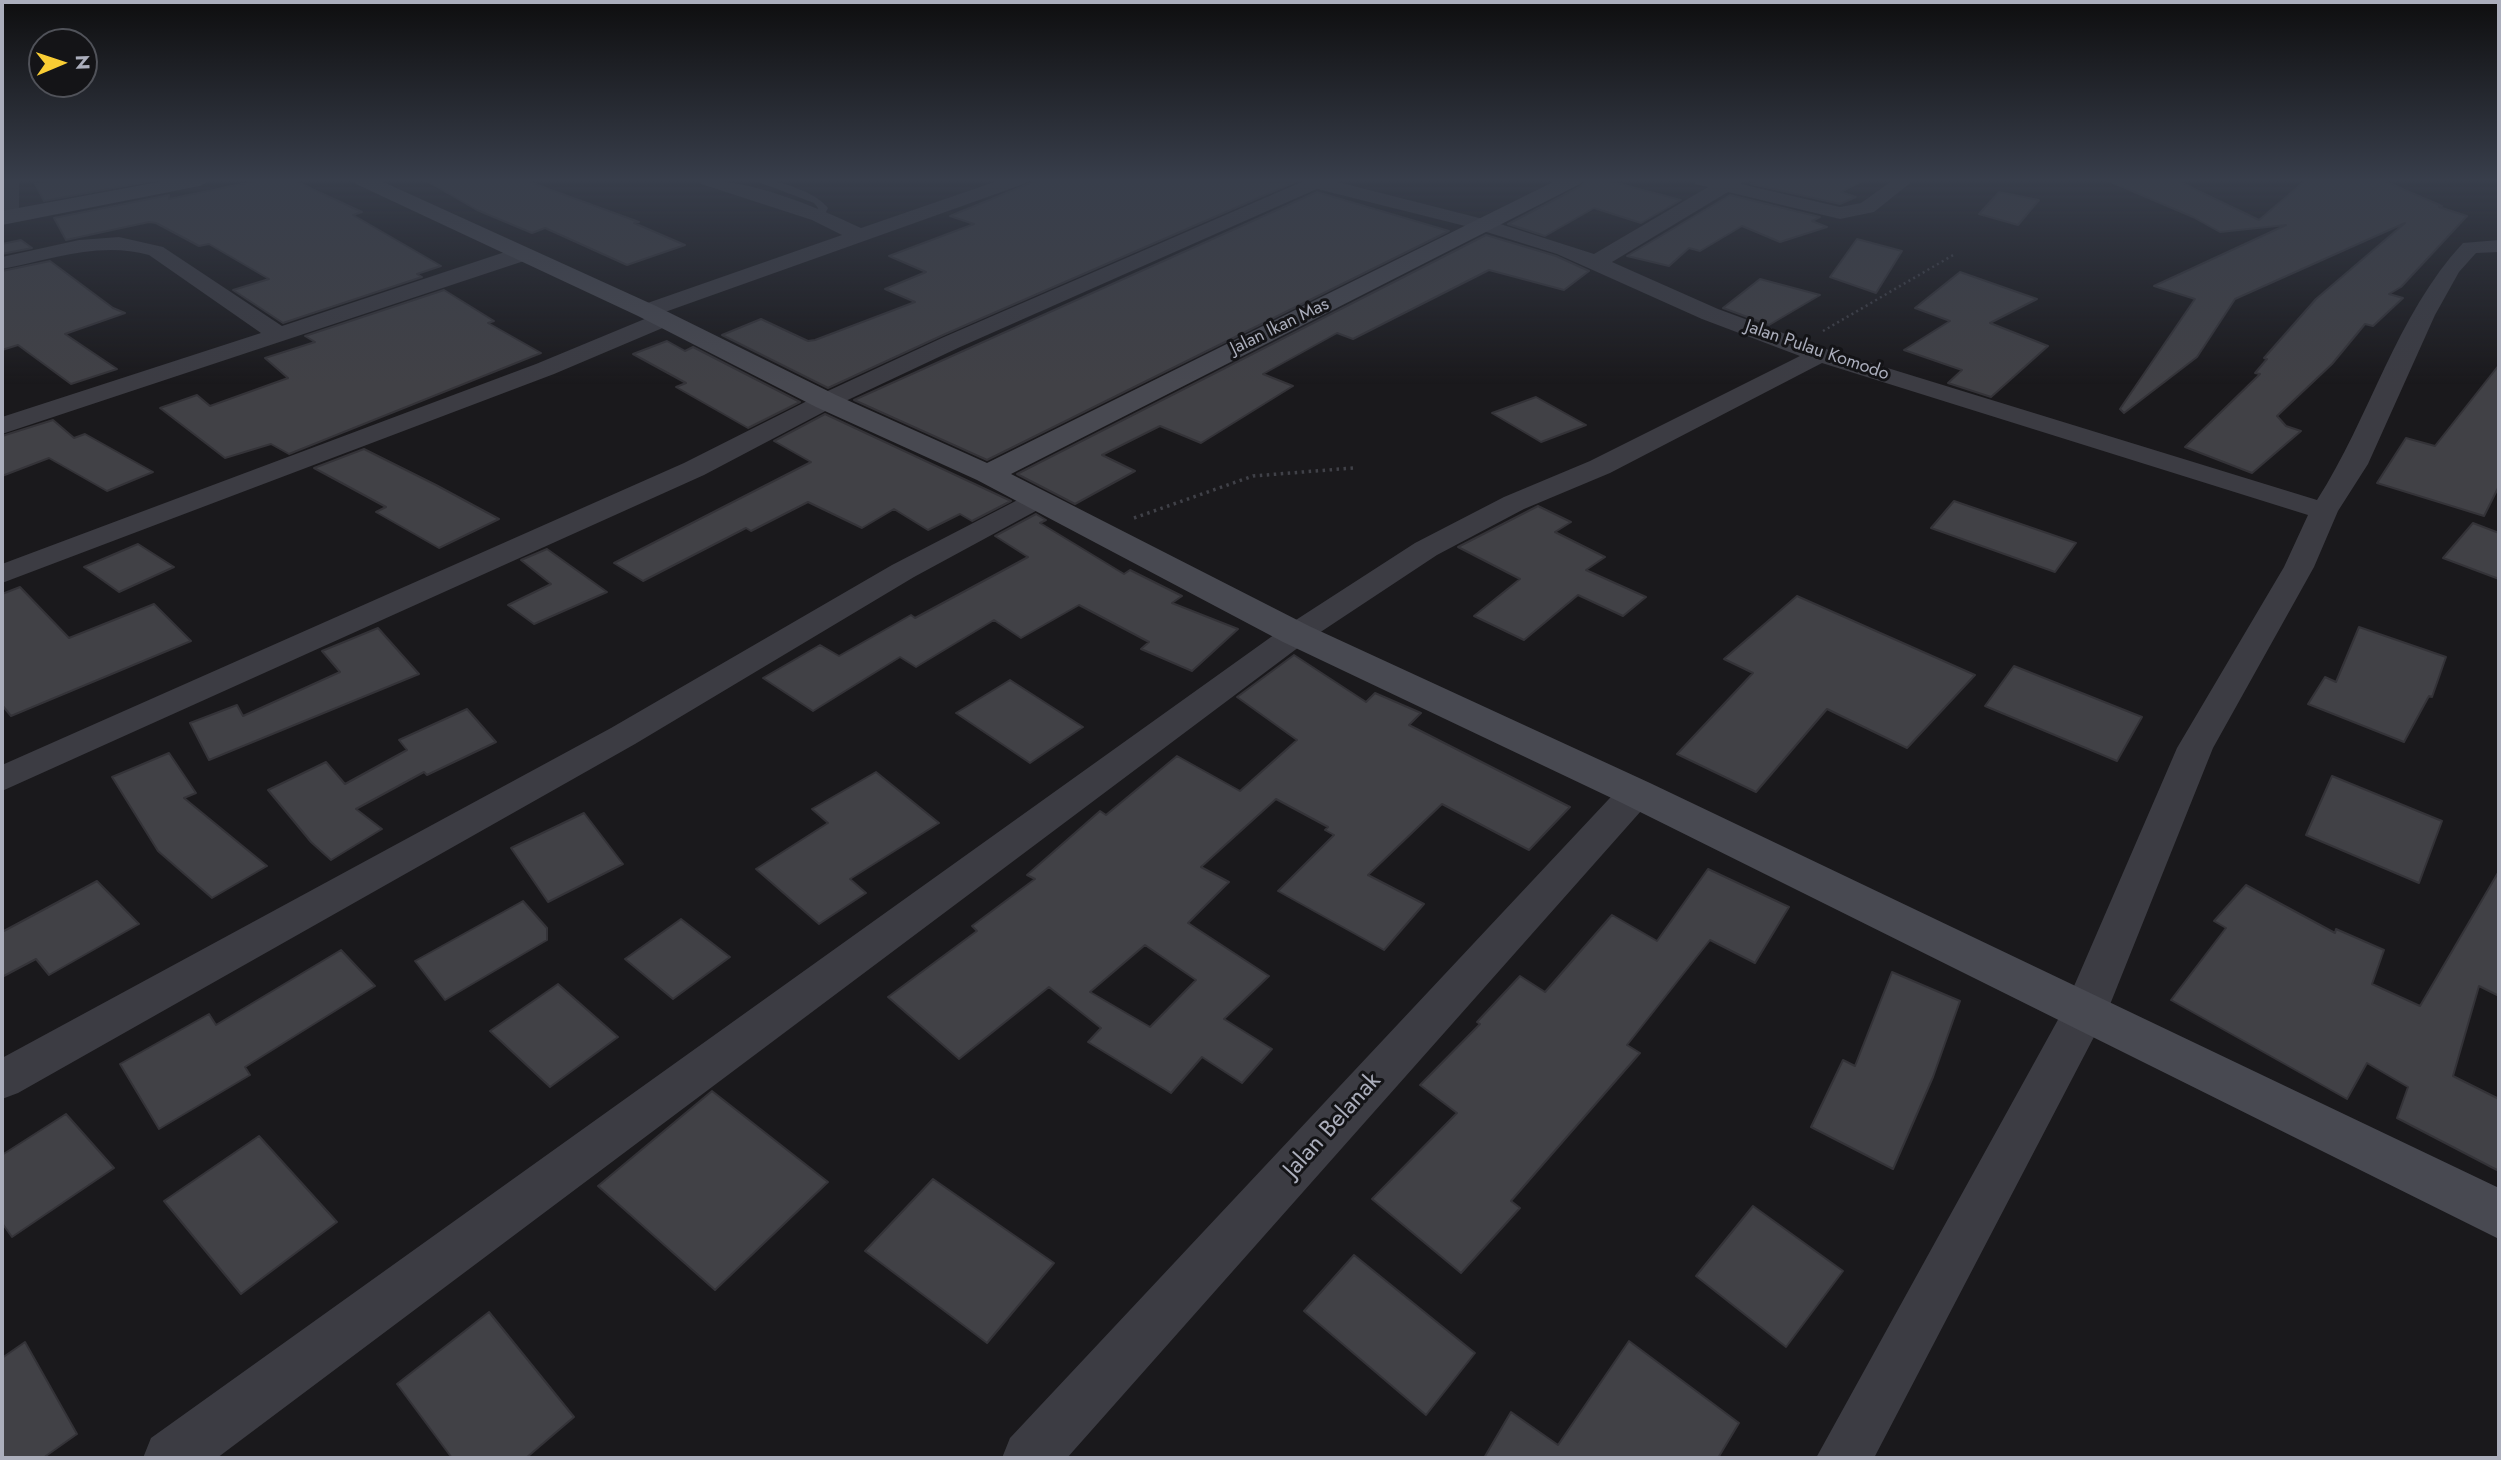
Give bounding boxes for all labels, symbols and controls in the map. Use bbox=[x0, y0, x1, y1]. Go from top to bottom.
north arrow bbox=[28, 28, 98, 98]
text: N bbox=[69, 54, 96, 70]
street label: Jalan Ikan Mas bbox=[1227, 294, 1333, 360]
street label: Jalan Pulau Komodo bbox=[1742, 316, 1892, 386]
street label: Jalan Belanak bbox=[1278, 1067, 1388, 1185]

